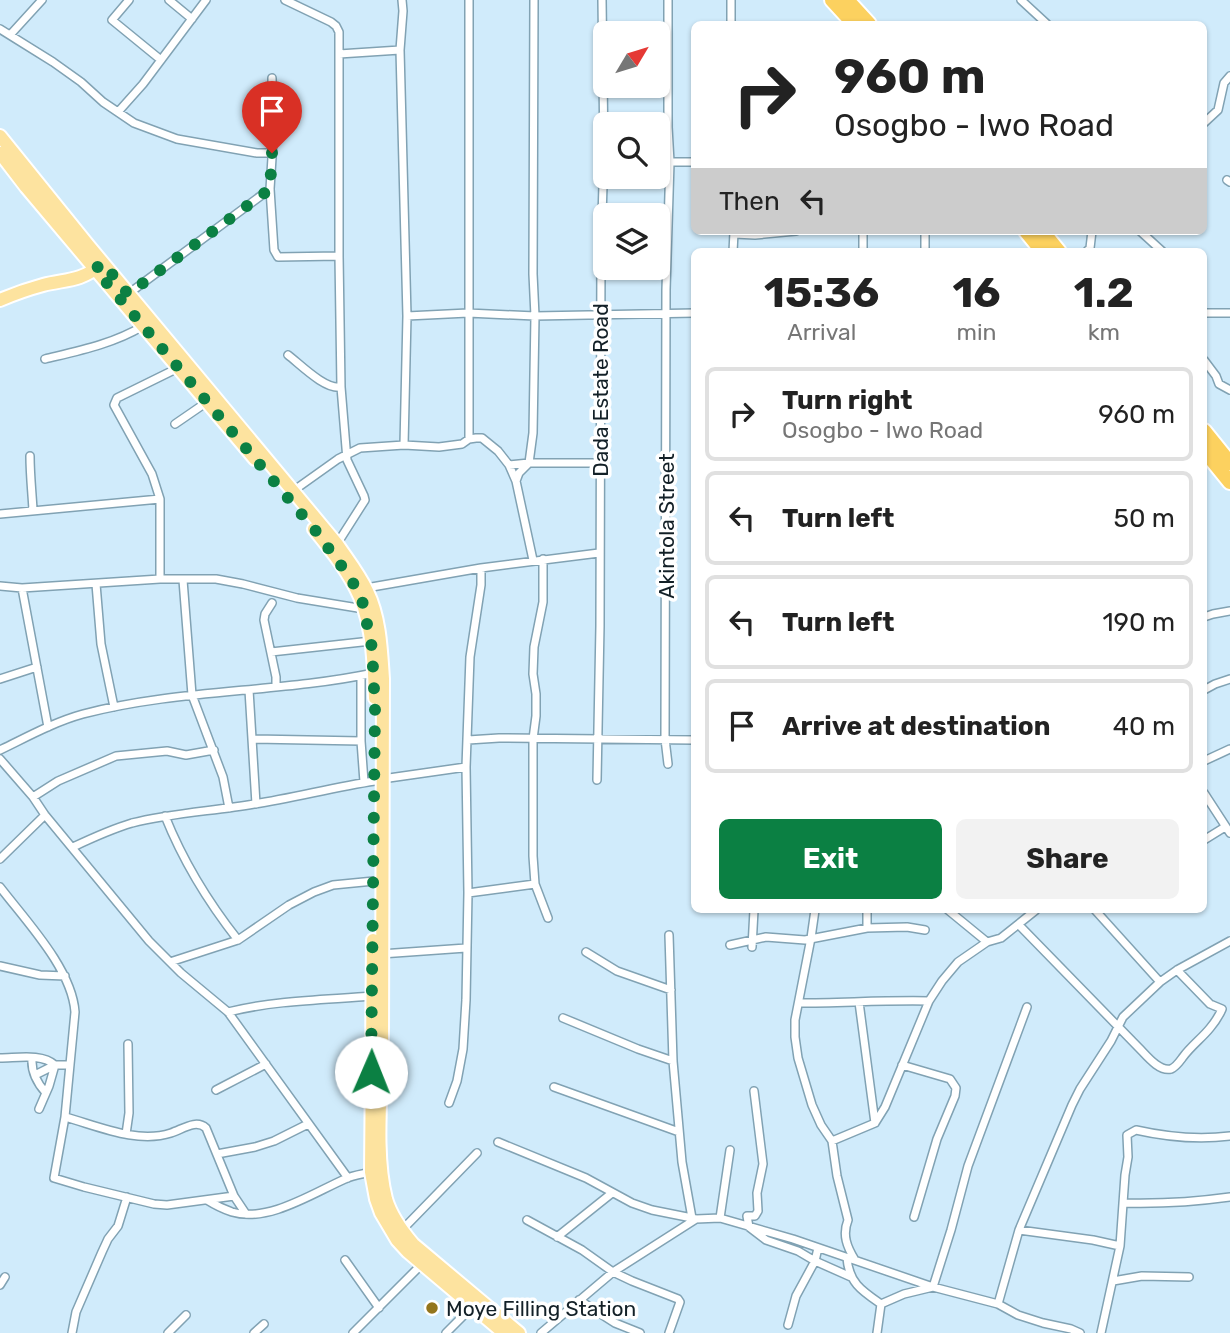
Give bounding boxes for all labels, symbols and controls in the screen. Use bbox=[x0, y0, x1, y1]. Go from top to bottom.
north arrow bbox=[593, 21, 670, 98]
map controls bbox=[593, 21, 670, 280]
text: 960 m bbox=[834, 47, 986, 105]
icon: right bbox=[719, 49, 810, 140]
pin bbox=[242, 81, 302, 153]
icon: arrive bbox=[253, 92, 291, 130]
text: Osogbo - Iwo Road bbox=[834, 106, 1114, 144]
button: search bbox=[593, 112, 670, 189]
icon: left bbox=[794, 182, 832, 220]
text: Then bbox=[719, 186, 780, 217]
button: layers bbox=[593, 203, 670, 280]
text: 15:36 bbox=[764, 268, 879, 318]
text: 16 bbox=[952, 268, 1001, 318]
text: 1.2 bbox=[1074, 268, 1134, 318]
street label: Dada Estate Road bbox=[588, 303, 613, 477]
text: Arrival bbox=[787, 318, 856, 346]
text: min bbox=[957, 318, 997, 346]
text: km bbox=[1088, 318, 1120, 346]
text: Turn right bbox=[782, 385, 912, 416]
icon: right bbox=[723, 395, 761, 433]
text: 960 m bbox=[1098, 399, 1175, 430]
text: Osogbo - Iwo Road bbox=[782, 416, 983, 444]
street label: Akintola Street bbox=[654, 453, 679, 599]
icon: left bbox=[723, 499, 761, 537]
text: Turn left bbox=[782, 503, 894, 534]
text: 50 m bbox=[1114, 503, 1175, 534]
icon: left bbox=[723, 603, 761, 641]
text: Turn left bbox=[782, 607, 894, 638]
text: 190 m bbox=[1102, 607, 1175, 638]
icon: arrive bbox=[723, 707, 761, 745]
text: Arrive at destination bbox=[782, 711, 1050, 742]
text: 40 m bbox=[1113, 711, 1175, 742]
button: Exit bbox=[719, 819, 942, 899]
button: Share bbox=[956, 819, 1179, 899]
position arrow bbox=[334, 1035, 408, 1109]
place label: Moye Filling Station bbox=[446, 1296, 636, 1321]
marker: Moye Filling Station bbox=[424, 1300, 440, 1316]

